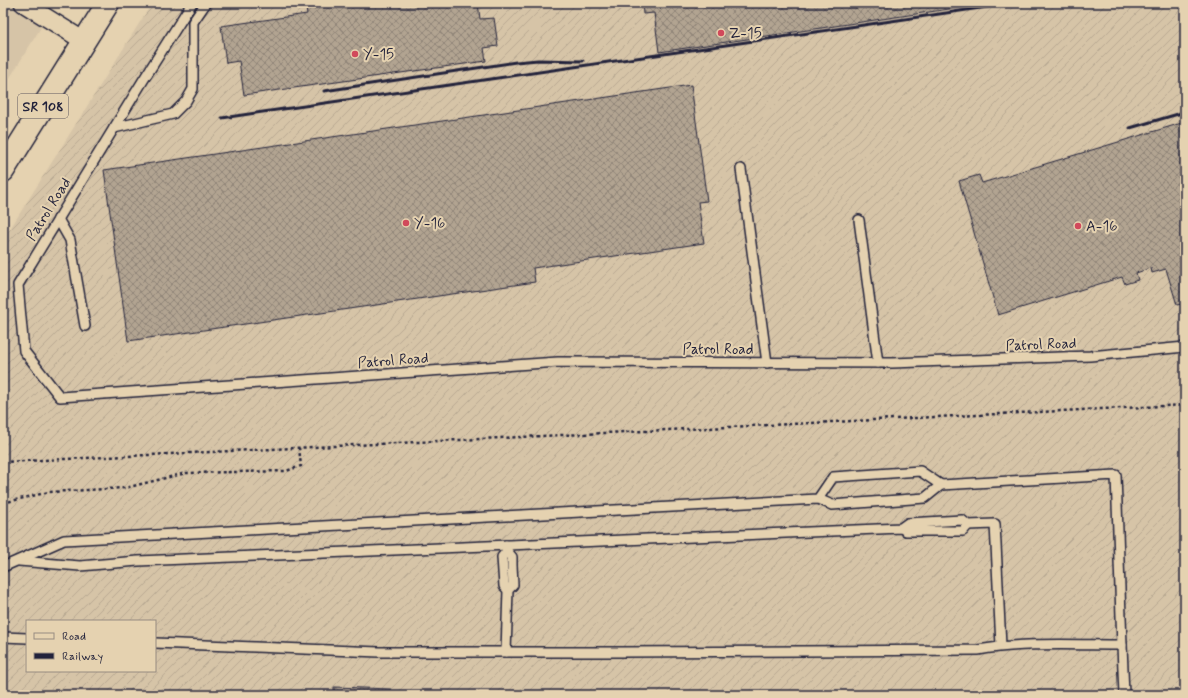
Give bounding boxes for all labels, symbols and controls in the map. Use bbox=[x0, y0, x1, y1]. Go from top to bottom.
place label: Z-15 bbox=[729, 24, 762, 44]
marker: Z-15 bbox=[716, 28, 726, 38]
place label: Y-15 bbox=[363, 45, 394, 65]
marker: Y-15 bbox=[350, 49, 360, 59]
road number: SR 108 bbox=[18, 94, 68, 118]
street label: Patrol Road bbox=[22, 174, 76, 245]
place label: Y-16 bbox=[414, 214, 445, 234]
place label: A-16 bbox=[1086, 217, 1118, 237]
marker: Y-16 bbox=[401, 218, 411, 228]
marker: A-16 bbox=[1073, 221, 1083, 231]
street label: Patrol Road bbox=[1005, 334, 1077, 356]
street label: Patrol Road bbox=[683, 340, 753, 360]
street label: Patrol Road bbox=[357, 349, 429, 373]
legend bbox=[26, 620, 156, 672]
text: Road bbox=[62, 629, 86, 645]
text: Railway bbox=[62, 649, 104, 665]

